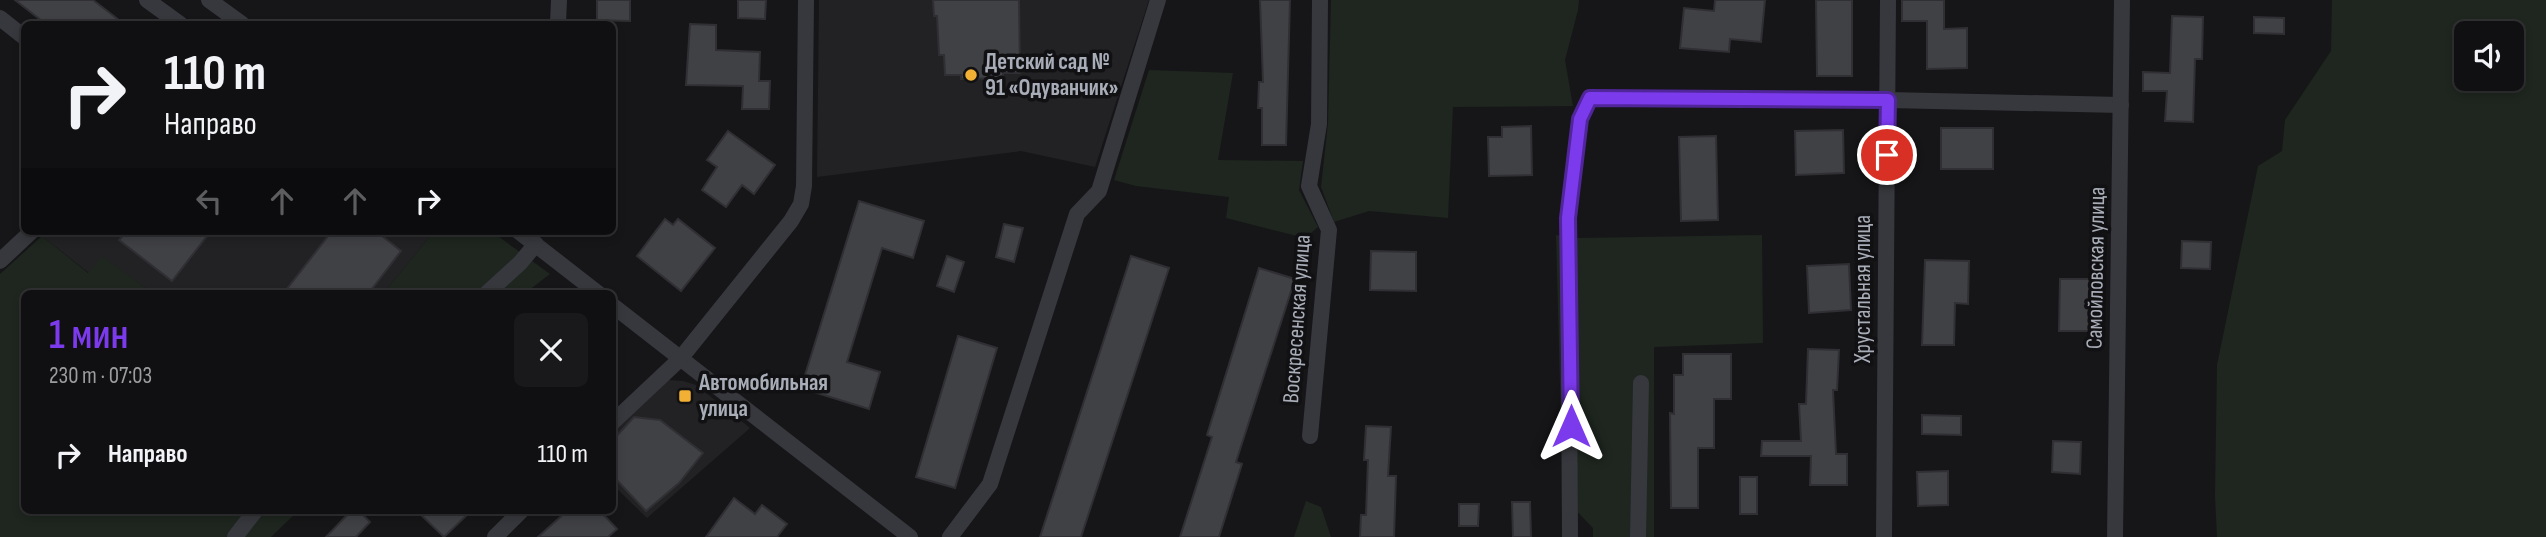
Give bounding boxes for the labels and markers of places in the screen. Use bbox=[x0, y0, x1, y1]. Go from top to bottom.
place label: Детский сад № 91 «Одуванчик» bbox=[985, 48, 1119, 102]
marker: Детский сад № 91 «Одуванчик» bbox=[963, 67, 979, 83]
pin bbox=[1857, 125, 1917, 185]
place label: Автомобильная улица bbox=[698, 369, 828, 423]
marker: Автомобильная улица bbox=[677, 388, 693, 404]

